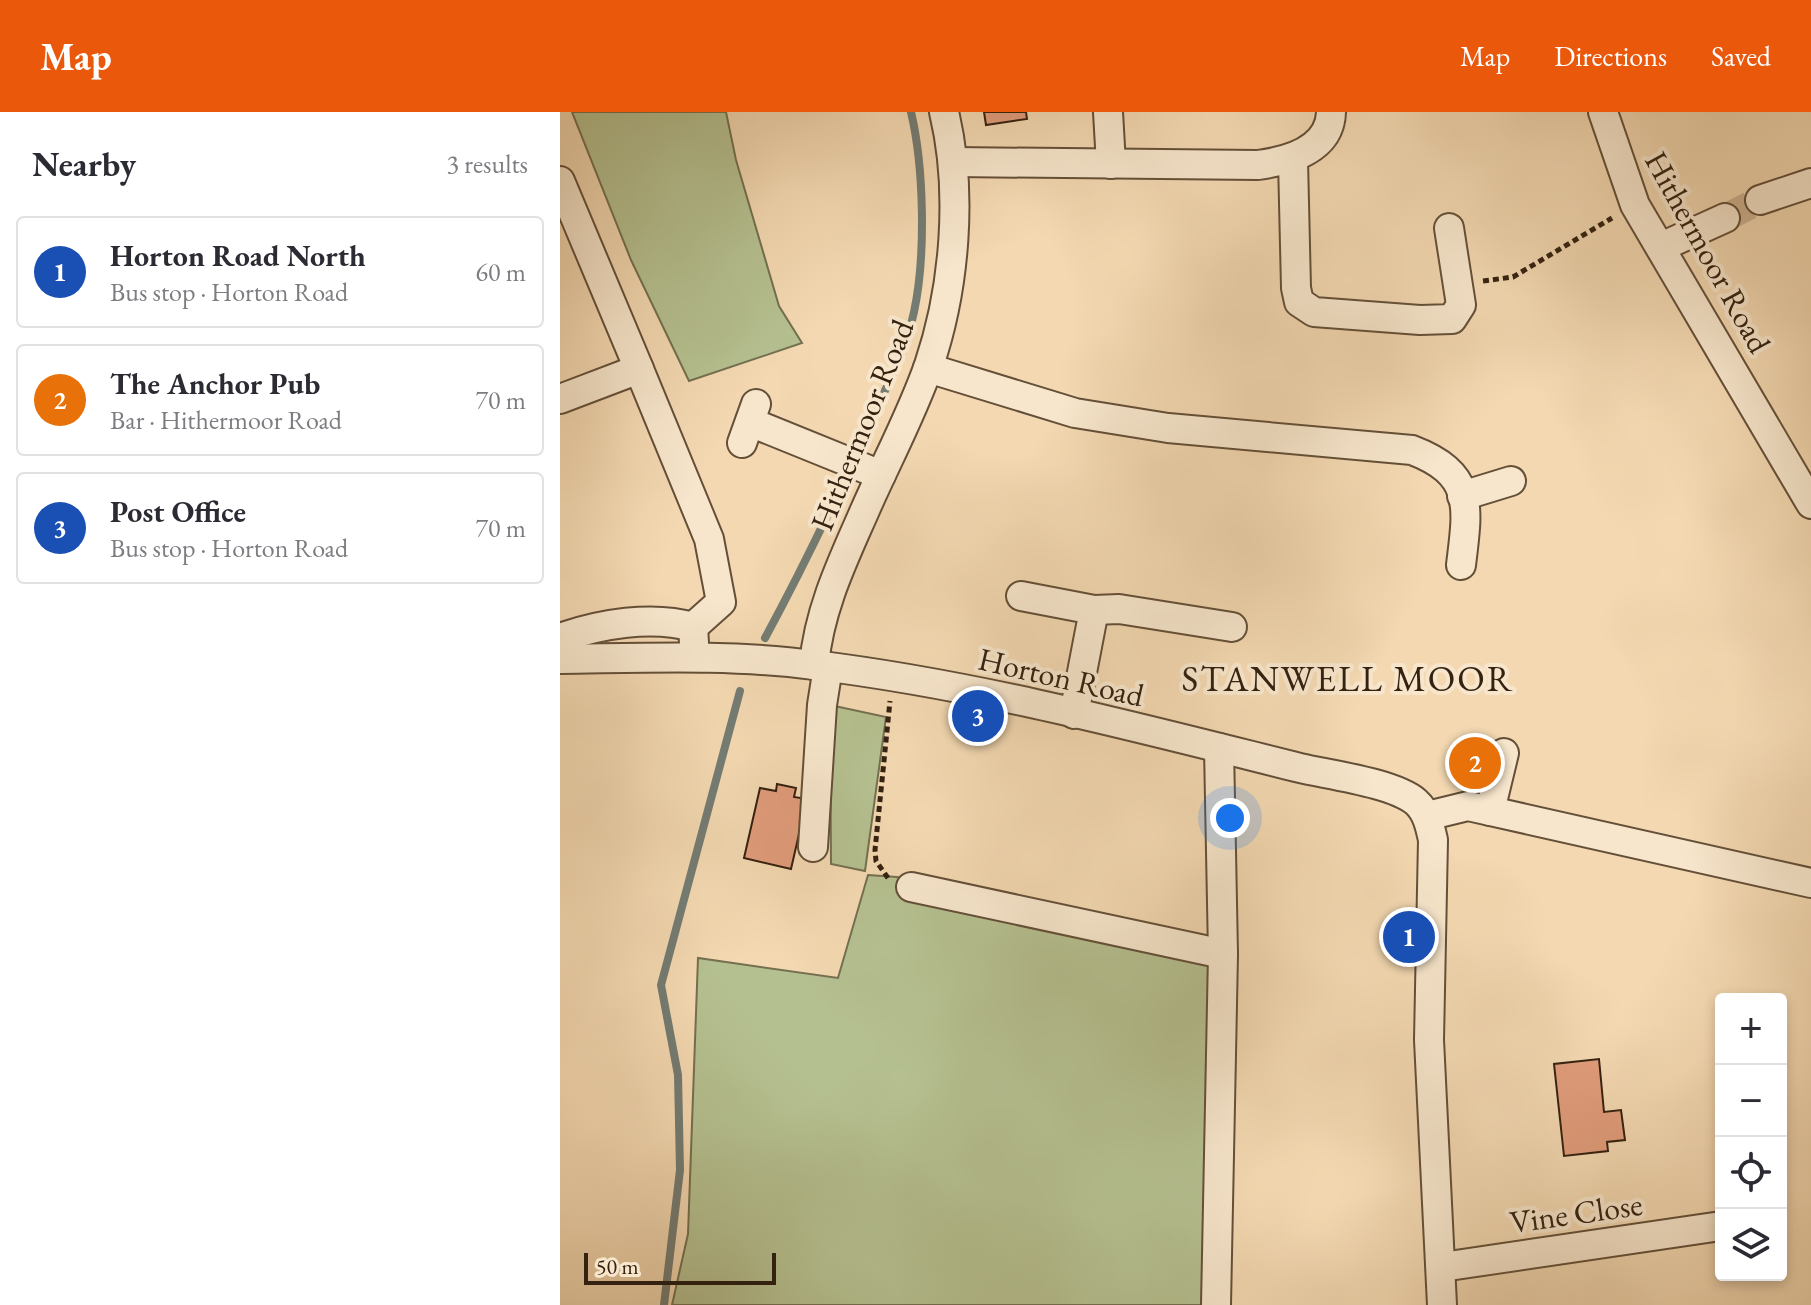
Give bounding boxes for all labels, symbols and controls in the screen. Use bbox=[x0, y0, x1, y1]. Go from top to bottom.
text: Map bbox=[40, 32, 112, 81]
text: Map bbox=[1460, 38, 1510, 74]
text: Directions bbox=[1554, 38, 1667, 74]
text: Saved bbox=[1711, 38, 1771, 74]
text: Nearby bbox=[32, 142, 136, 186]
street label: Hithermoor Road bbox=[1635, 144, 1781, 361]
text: 3 results bbox=[447, 147, 528, 181]
text: Horton Road North bbox=[110, 236, 366, 275]
text: 1 bbox=[53, 255, 67, 289]
text: 60 m bbox=[476, 255, 526, 289]
text: Bus stop · Horton Road bbox=[110, 275, 348, 309]
street label: Hithermoor Road bbox=[801, 313, 924, 537]
text: The Anchor Pub bbox=[110, 364, 320, 403]
text: 2 bbox=[53, 383, 67, 417]
text: 70 m bbox=[476, 383, 526, 417]
text: Bar · Hithermoor Road bbox=[110, 403, 342, 437]
text: Post Office bbox=[110, 492, 246, 531]
text: 3 bbox=[53, 511, 67, 545]
text: 70 m bbox=[476, 511, 526, 545]
text: Bus stop · Horton Road bbox=[110, 531, 348, 565]
street label: Horton Road bbox=[974, 638, 1149, 717]
district label: STANWELL MOOR bbox=[1182, 655, 1514, 702]
pin: 3 bbox=[952, 686, 1004, 746]
pin: 2 bbox=[1449, 733, 1501, 793]
your location bbox=[1210, 798, 1250, 838]
pin: 1 bbox=[1383, 907, 1435, 967]
map controls bbox=[1715, 993, 1787, 1281]
button: + bbox=[1715, 993, 1787, 1065]
button: − bbox=[1715, 1065, 1787, 1137]
button: locate bbox=[1715, 1137, 1787, 1209]
street label: Vine Close bbox=[1507, 1183, 1645, 1243]
button: layers bbox=[1715, 1209, 1787, 1281]
scale bar bbox=[584, 1249, 776, 1285]
text: 50 m bbox=[596, 1252, 639, 1281]

